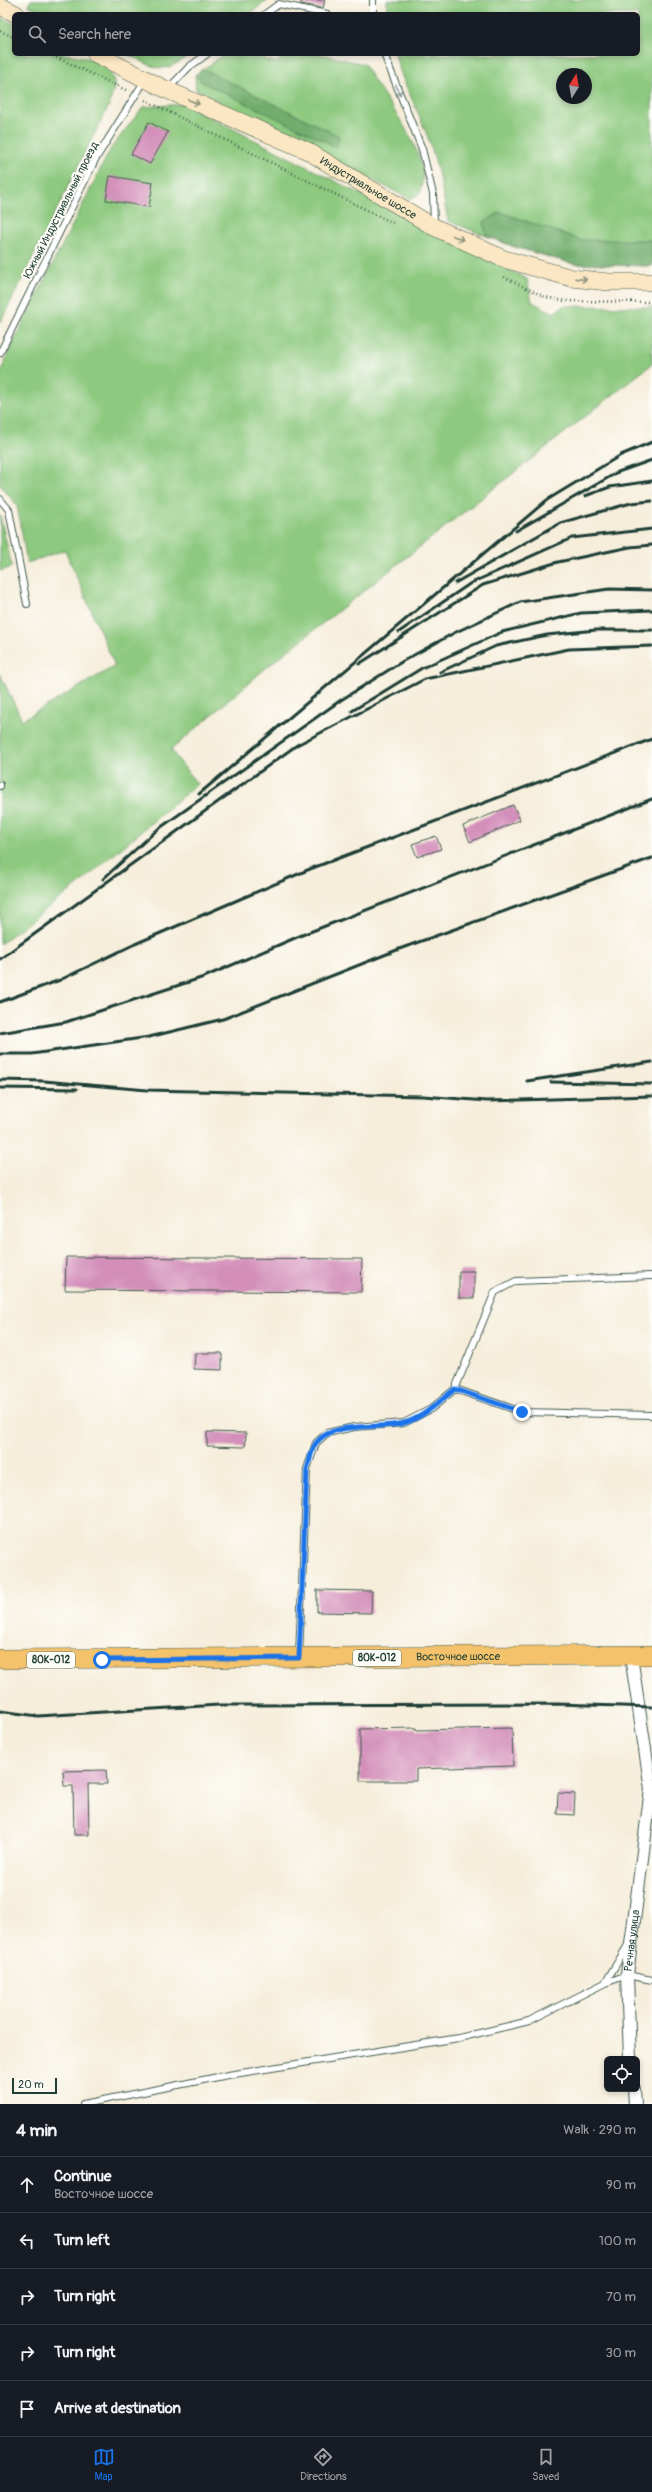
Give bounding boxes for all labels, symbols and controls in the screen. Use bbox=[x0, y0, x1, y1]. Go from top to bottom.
search box bbox=[12, 12, 640, 56]
icon: search bbox=[26, 23, 48, 45]
text: Search here bbox=[58, 25, 131, 44]
north arrow bbox=[556, 68, 592, 104]
one-way arrow bbox=[395, 84, 403, 96]
one-way arrow bbox=[188, 98, 200, 106]
street label: Южный Индустриальный проезд bbox=[21, 139, 101, 280]
street label: Индустриальное шоссе bbox=[318, 154, 420, 222]
one-way arrow bbox=[452, 235, 464, 242]
one-way arrow bbox=[574, 276, 587, 283]
route end bbox=[513, 1403, 531, 1421]
street label: Восточное шоссе bbox=[416, 1649, 501, 1663]
road number: 80К-012 bbox=[353, 1650, 401, 1666]
route start bbox=[93, 1651, 111, 1669]
road number: 80К-012 bbox=[27, 1652, 75, 1668]
street label: Речная улица bbox=[621, 1909, 642, 1972]
map controls bbox=[604, 2056, 640, 2092]
button: locate bbox=[604, 2056, 640, 2092]
scale bar bbox=[12, 2076, 57, 2095]
text: 20 m bbox=[18, 2078, 44, 2091]
text: 4 min bbox=[16, 2120, 57, 2141]
text: Walk · 290 m bbox=[563, 2122, 636, 2138]
text: Continue bbox=[54, 2167, 112, 2186]
icon: ahead bbox=[16, 2174, 38, 2196]
text: 90 m bbox=[606, 2177, 636, 2193]
text: Восточное шоссе bbox=[54, 2186, 153, 2202]
icon: left bbox=[16, 2230, 38, 2252]
text: Turn left bbox=[54, 2231, 110, 2250]
text: 100 m bbox=[599, 2233, 636, 2249]
icon: right bbox=[16, 2286, 38, 2308]
text: Turn right bbox=[54, 2287, 115, 2306]
text: 70 m bbox=[606, 2289, 636, 2305]
icon: right bbox=[16, 2342, 38, 2364]
text: Turn right bbox=[54, 2343, 115, 2362]
text: 30 m bbox=[606, 2345, 636, 2361]
icon: arrive bbox=[16, 2398, 38, 2420]
text: Arrive at destination bbox=[54, 2399, 181, 2418]
tab: Map bbox=[93, 2446, 115, 2483]
tab: Directions bbox=[300, 2446, 347, 2483]
tab: Saved bbox=[532, 2446, 559, 2483]

